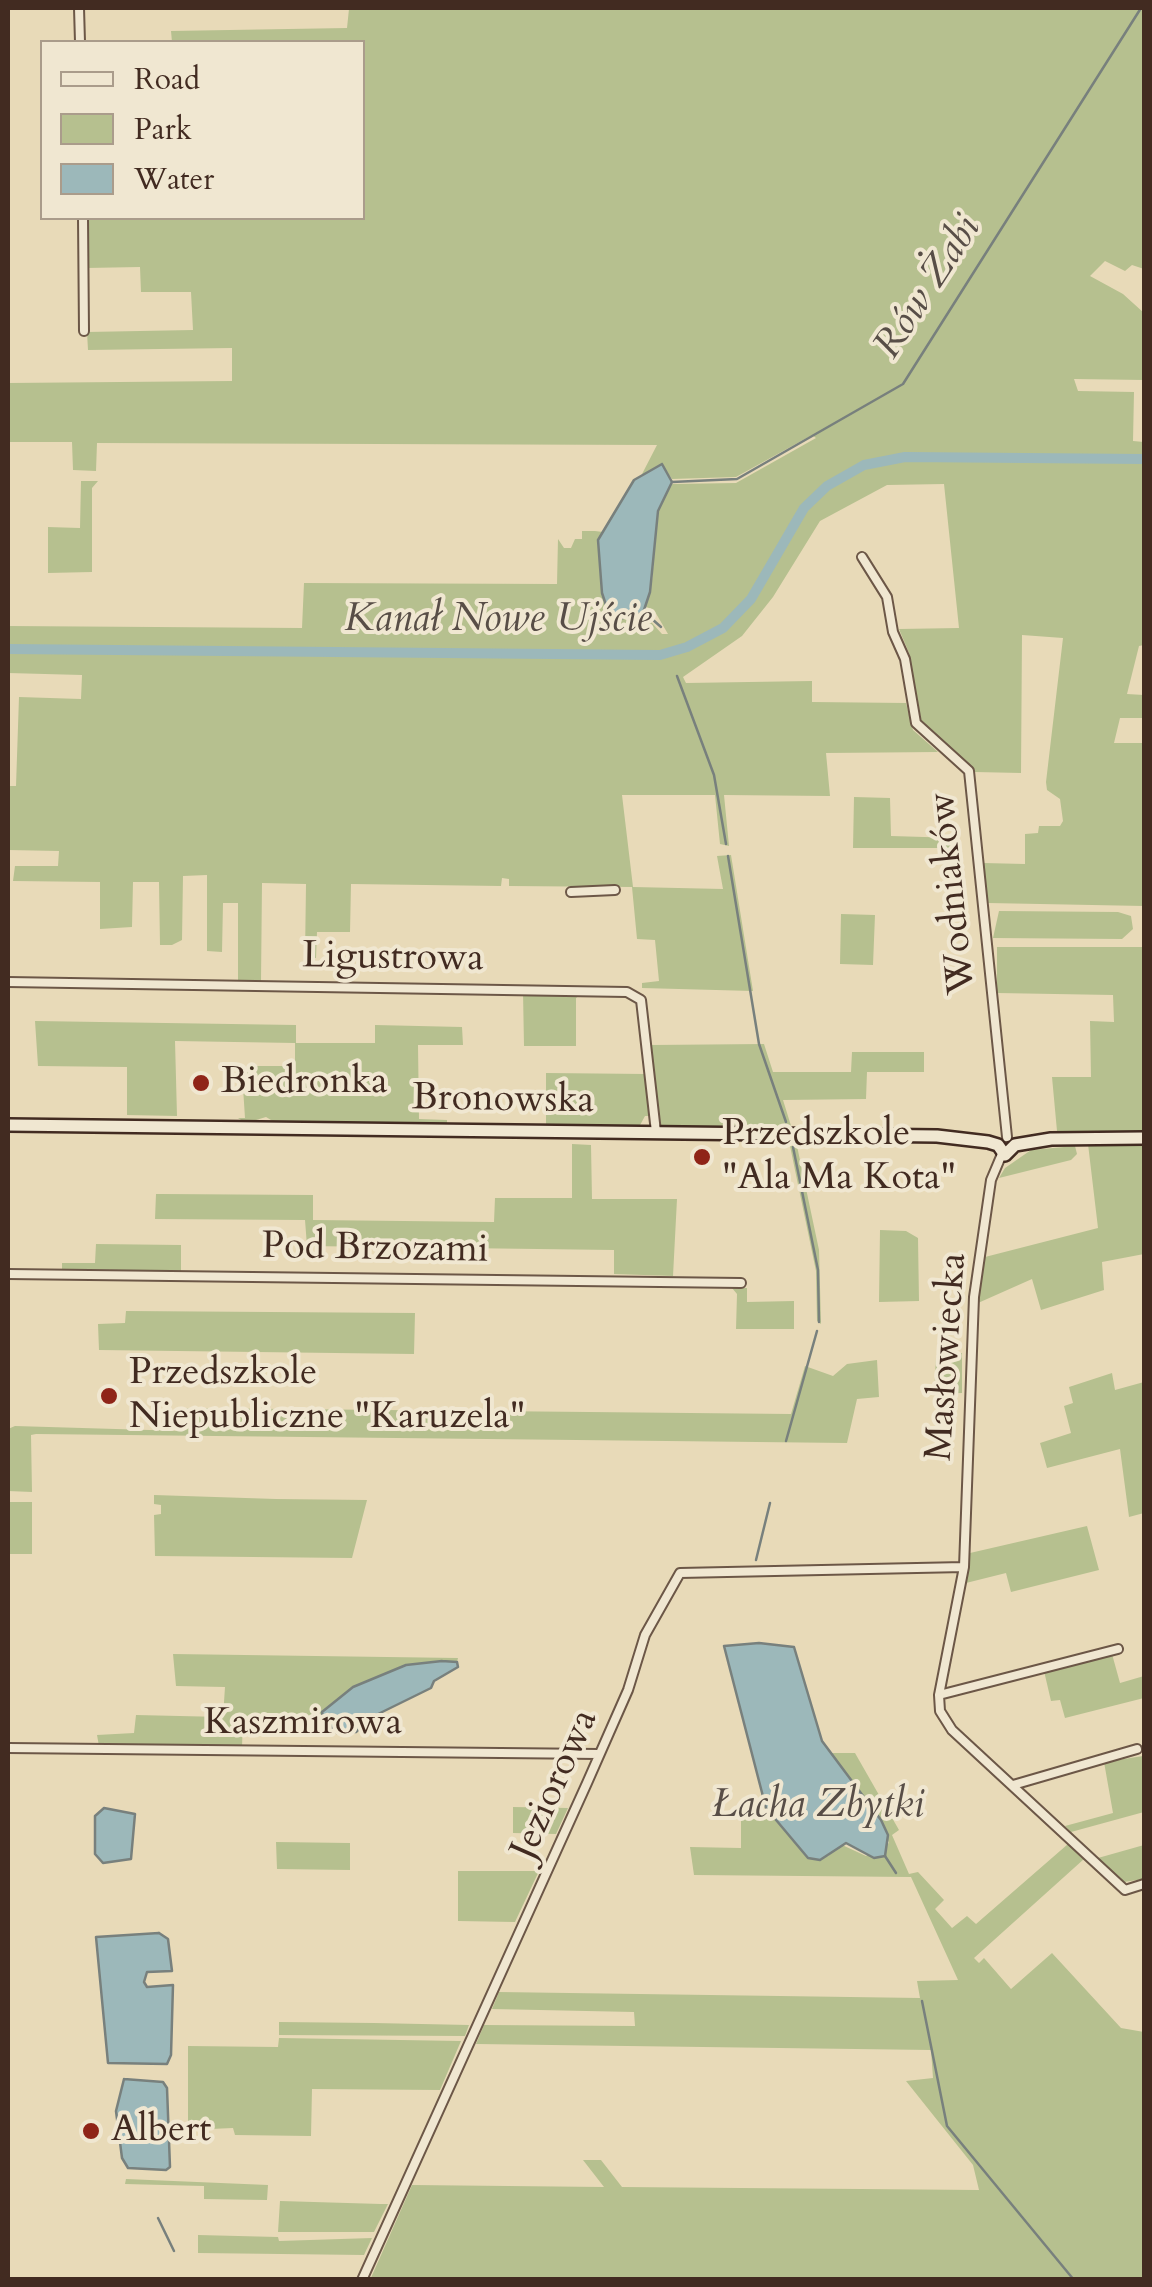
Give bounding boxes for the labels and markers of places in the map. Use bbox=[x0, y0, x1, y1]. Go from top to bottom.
place label: Biedronka bbox=[221, 1060, 388, 1106]
marker: Biedronka bbox=[190, 1072, 212, 1094]
place label: Przedszkole "Ala Ma Kota" bbox=[722, 1112, 956, 1202]
marker: Przedszkole "Ala Ma Kota" bbox=[691, 1146, 713, 1168]
place label: Przedszkole Niepubliczne "Karuzela" bbox=[129, 1351, 525, 1440]
marker: Przedszkole Niepubliczne "Karuzela" bbox=[98, 1385, 120, 1407]
place label: Albert bbox=[111, 2108, 211, 2154]
marker: Albert bbox=[80, 2120, 102, 2142]

